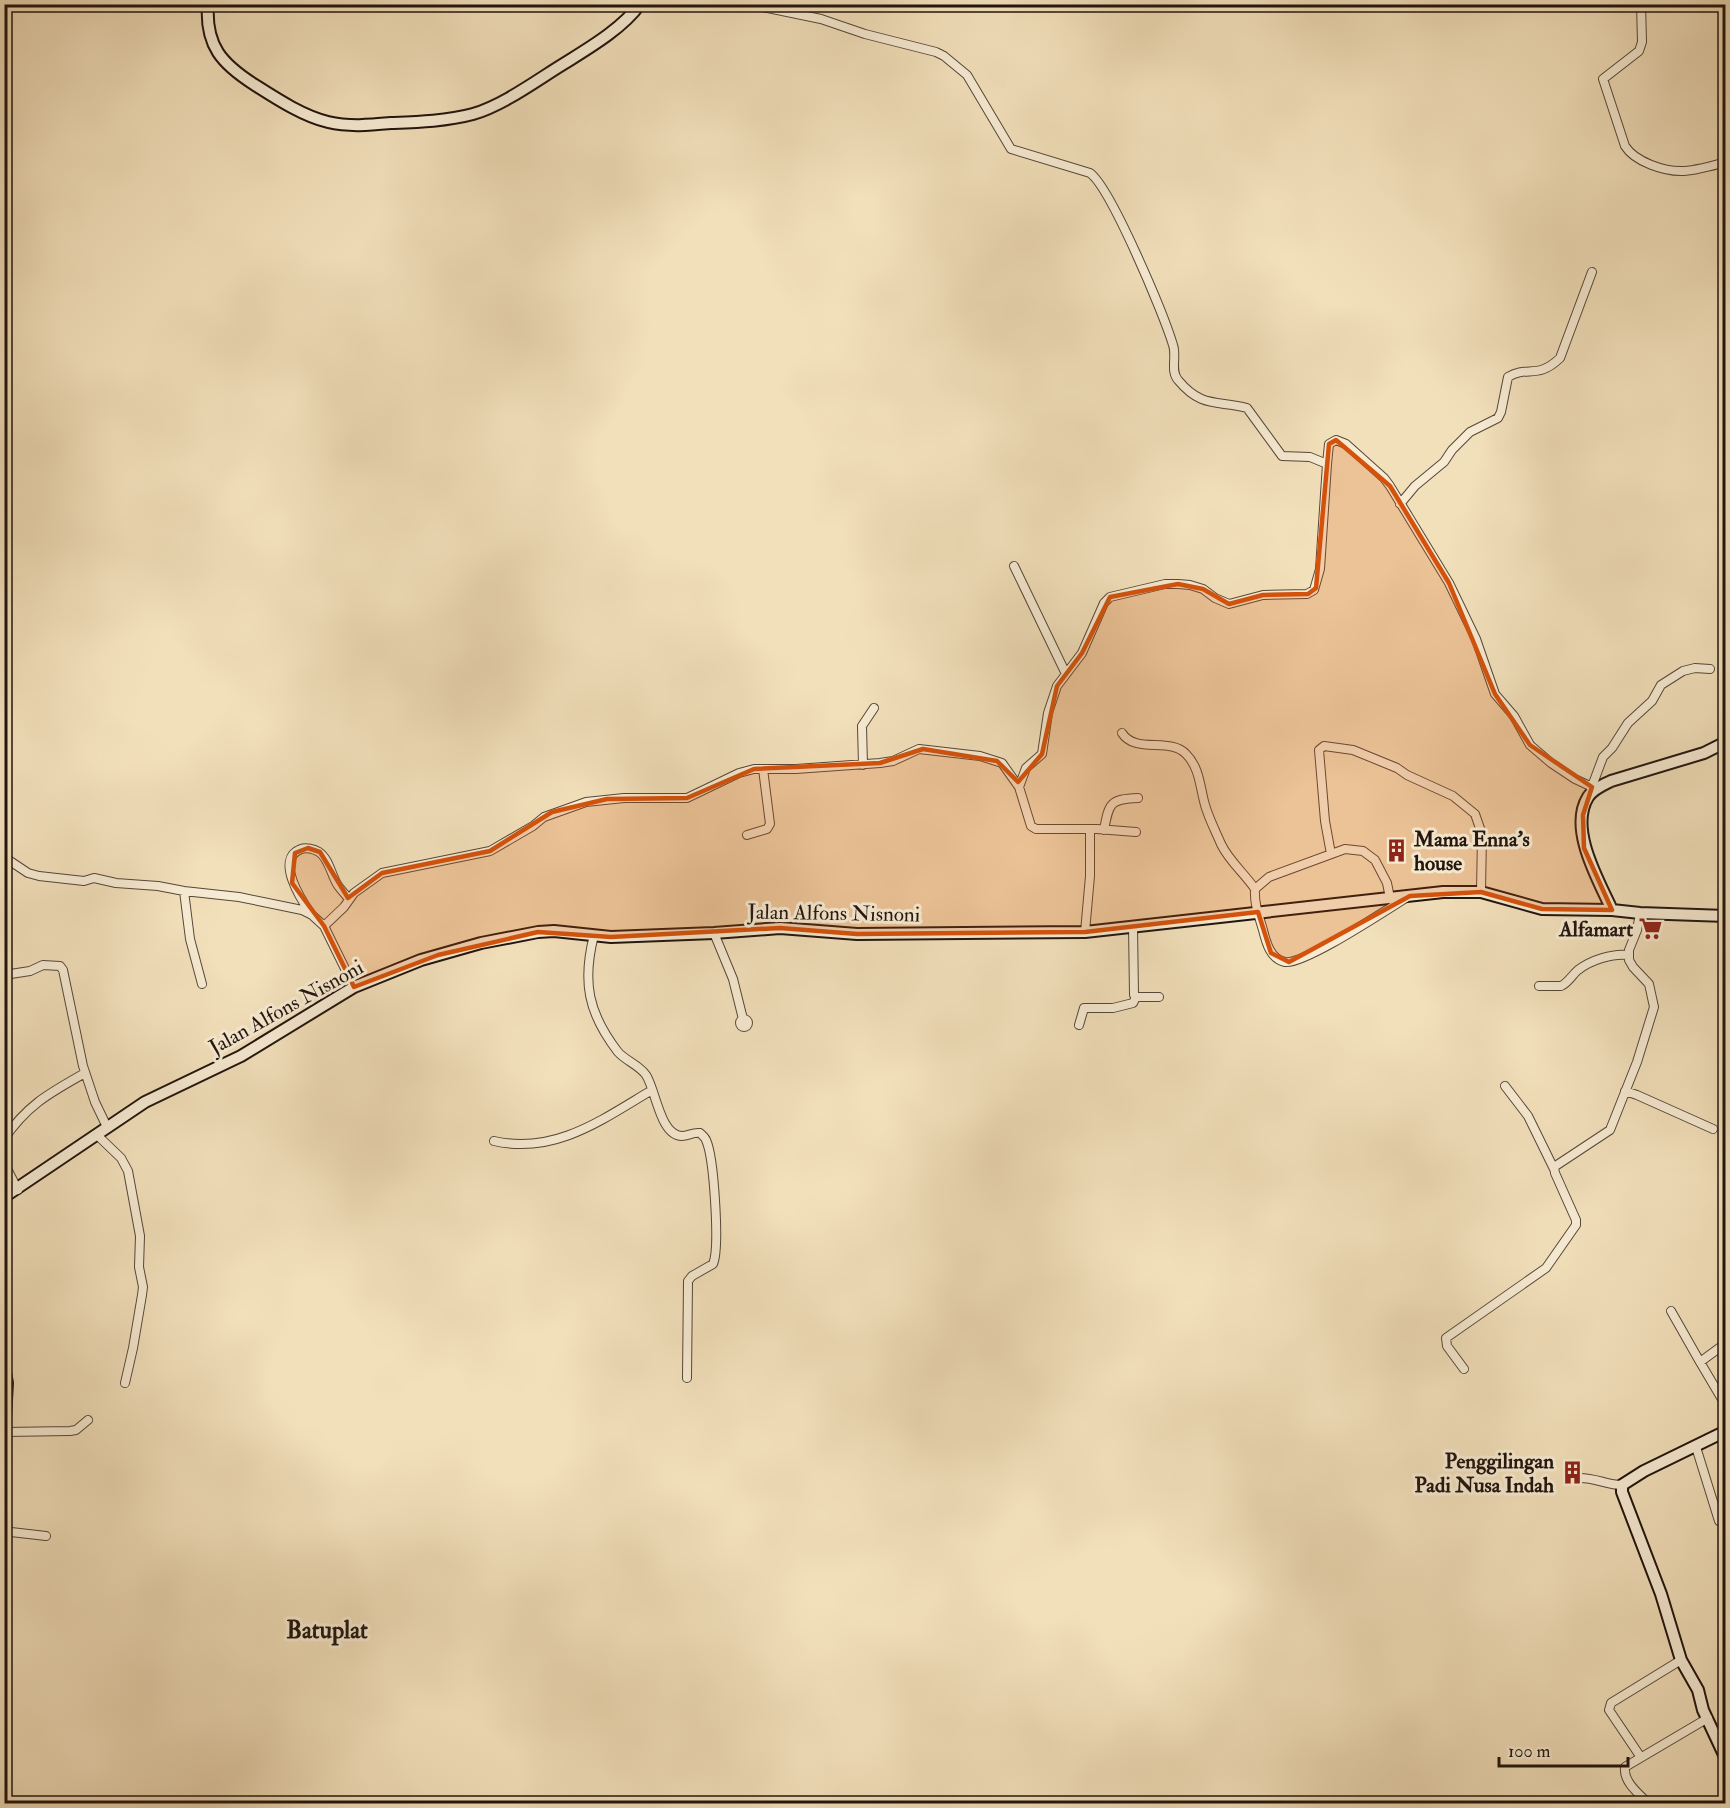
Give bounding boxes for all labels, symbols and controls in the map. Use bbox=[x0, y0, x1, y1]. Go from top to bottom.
place label: Mama Enna's house bbox=[1413, 826, 1530, 877]
building icon: Mama Enna's house bbox=[1383, 838, 1409, 864]
street label: Jalan Alfons Nisnoni bbox=[746, 898, 921, 929]
place label: Alfamart bbox=[1558, 916, 1633, 943]
supermarket icon: Alfamart bbox=[1638, 916, 1664, 942]
street label: Jalan Alfons Nisnoni bbox=[203, 954, 369, 1062]
place label: Penggilingan Padi Nusa Indah bbox=[1415, 1448, 1554, 1499]
building icon: Penggilingan Padi Nusa Indah bbox=[1559, 1460, 1585, 1486]
district label: Batuplat bbox=[286, 1615, 368, 1646]
scale bar bbox=[1499, 1730, 1628, 1768]
text: 100 m bbox=[1508, 1740, 1551, 1763]

